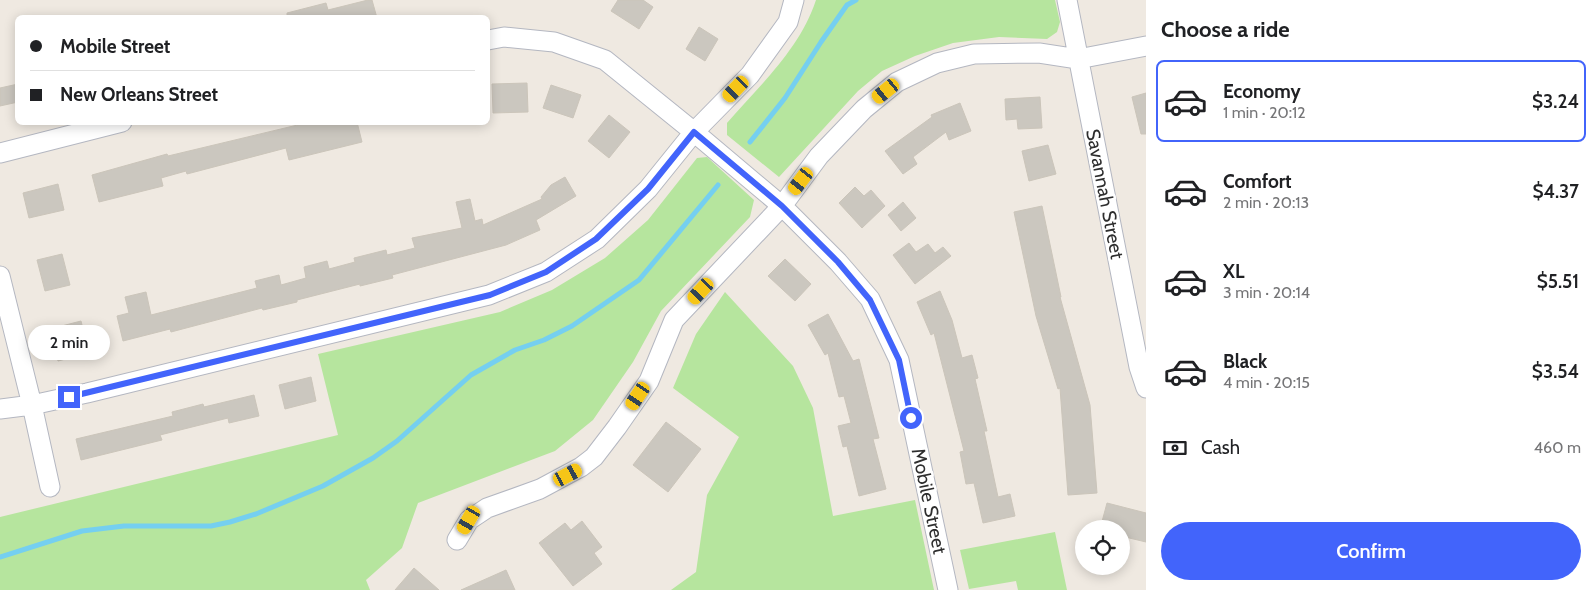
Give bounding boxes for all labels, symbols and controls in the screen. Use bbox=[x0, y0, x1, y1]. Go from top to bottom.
text: Choose a ride bbox=[1161, 16, 1290, 43]
text: Mobile Street bbox=[60, 35, 170, 58]
car bbox=[720, 73, 751, 105]
car bbox=[869, 76, 902, 106]
icon: car bbox=[1163, 79, 1208, 124]
text: Economy bbox=[1223, 80, 1301, 103]
text: New Orleans Street bbox=[60, 83, 218, 106]
text: $3.24 bbox=[1532, 90, 1579, 113]
text: 1 min · 20:12 bbox=[1223, 103, 1306, 122]
street label: Savannah Street bbox=[1081, 127, 1129, 262]
car bbox=[785, 165, 816, 197]
icon: car bbox=[1163, 169, 1208, 214]
text: Comfort bbox=[1223, 170, 1292, 193]
text: $4.37 bbox=[1533, 180, 1579, 203]
text: 2 min · 20:13 bbox=[1223, 193, 1309, 212]
icon: car bbox=[1163, 259, 1208, 304]
text: XL bbox=[1223, 260, 1244, 283]
text: $5.51 bbox=[1537, 270, 1579, 293]
car bbox=[685, 275, 716, 307]
text: 3 min · 20:14 bbox=[1223, 283, 1310, 302]
callout: 2 min bbox=[28, 324, 110, 360]
text: 2 min bbox=[50, 333, 88, 352]
icon: car bbox=[1163, 349, 1208, 394]
text: Black bbox=[1223, 350, 1267, 373]
text: $3.54 bbox=[1532, 360, 1579, 383]
text: 4 min · 20:15 bbox=[1223, 373, 1310, 392]
car bbox=[623, 379, 652, 413]
route end bbox=[58, 386, 80, 408]
route start bbox=[900, 407, 922, 429]
icon: cash bbox=[1161, 434, 1189, 462]
text: Cash bbox=[1201, 436, 1240, 459]
text: 460 m bbox=[1534, 438, 1581, 457]
street label: Mobile Street bbox=[907, 446, 952, 557]
car bbox=[551, 461, 584, 489]
car bbox=[455, 503, 482, 537]
map controls bbox=[1075, 520, 1130, 575]
button: locate bbox=[1075, 520, 1130, 575]
button: Confirm bbox=[1161, 522, 1581, 580]

